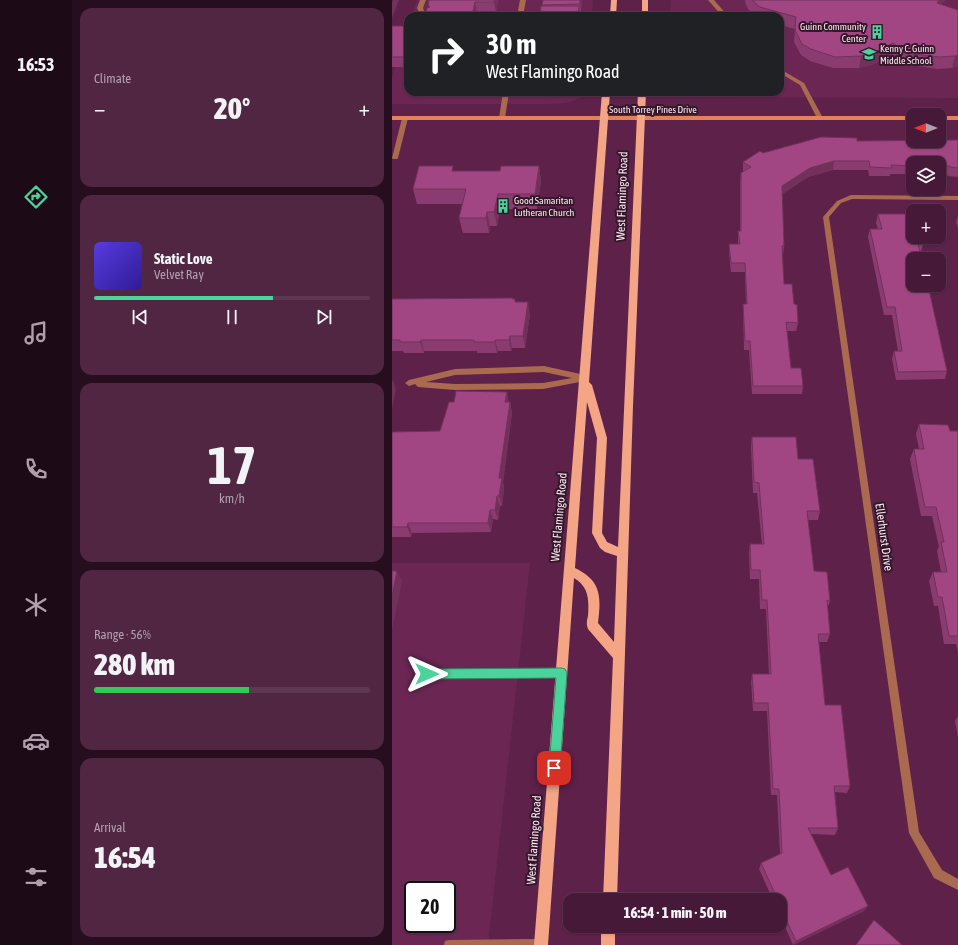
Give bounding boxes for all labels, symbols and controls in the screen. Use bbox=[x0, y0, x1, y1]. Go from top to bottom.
place label: Guinn Community Center bbox=[800, 21, 867, 44]
building icon: Guinn Community Center bbox=[869, 24, 885, 40]
icon: right bbox=[420, 28, 472, 80]
text: 30 m bbox=[486, 28, 536, 60]
place label: Kenny C. Guinn Middle School bbox=[880, 43, 934, 66]
school or university icon: Kenny C. Guinn Middle School bbox=[861, 46, 877, 62]
text: 16:53 bbox=[17, 54, 55, 75]
text: West Flamingo Road bbox=[486, 61, 620, 82]
text: Climate bbox=[94, 71, 131, 86]
text: 20° bbox=[214, 91, 250, 125]
text: − bbox=[94, 95, 105, 121]
text: + bbox=[359, 95, 370, 121]
street label: South Torrey Pines Drive bbox=[609, 104, 697, 115]
north arrow bbox=[906, 108, 946, 148]
map controls bbox=[906, 108, 946, 292]
street label: West Flamingo Road bbox=[613, 151, 631, 241]
button: layers bbox=[906, 156, 946, 196]
icon: directions bbox=[22, 183, 50, 211]
place label: Good Samaritan Lutheran Church bbox=[514, 195, 574, 218]
building icon: Good Samaritan Lutheran Church bbox=[495, 198, 511, 214]
button: + bbox=[906, 204, 946, 244]
text: Static Love bbox=[154, 250, 213, 267]
button: − bbox=[906, 252, 946, 292]
text: Velvet Ray bbox=[154, 267, 204, 282]
icon: previous bbox=[129, 306, 151, 328]
icon: pause bbox=[221, 306, 243, 328]
icon: next bbox=[313, 306, 335, 328]
icon: music bbox=[22, 319, 50, 347]
text: 17 bbox=[208, 435, 256, 495]
icon: phone bbox=[22, 455, 50, 483]
street label: West Flamingo Road bbox=[548, 472, 570, 562]
text: km/h bbox=[219, 491, 245, 506]
street label: Ellerhurst Drive bbox=[872, 502, 896, 572]
icon: climate bbox=[22, 591, 50, 619]
text: Range · 56% bbox=[94, 627, 151, 642]
text: 280 km bbox=[94, 647, 175, 681]
position arrow bbox=[406, 653, 448, 695]
icon: car bbox=[22, 727, 50, 755]
pin bbox=[537, 751, 571, 785]
icon: arrive bbox=[543, 757, 565, 779]
street label: West Flamingo Road bbox=[524, 795, 544, 885]
text: Arrival bbox=[94, 820, 126, 835]
text: 16:54 bbox=[94, 840, 156, 874]
icon: filters bbox=[22, 863, 50, 891]
speed limit sign: 20 bbox=[404, 881, 456, 933]
text: 16:54 · 1 min · 50 m bbox=[623, 904, 727, 921]

